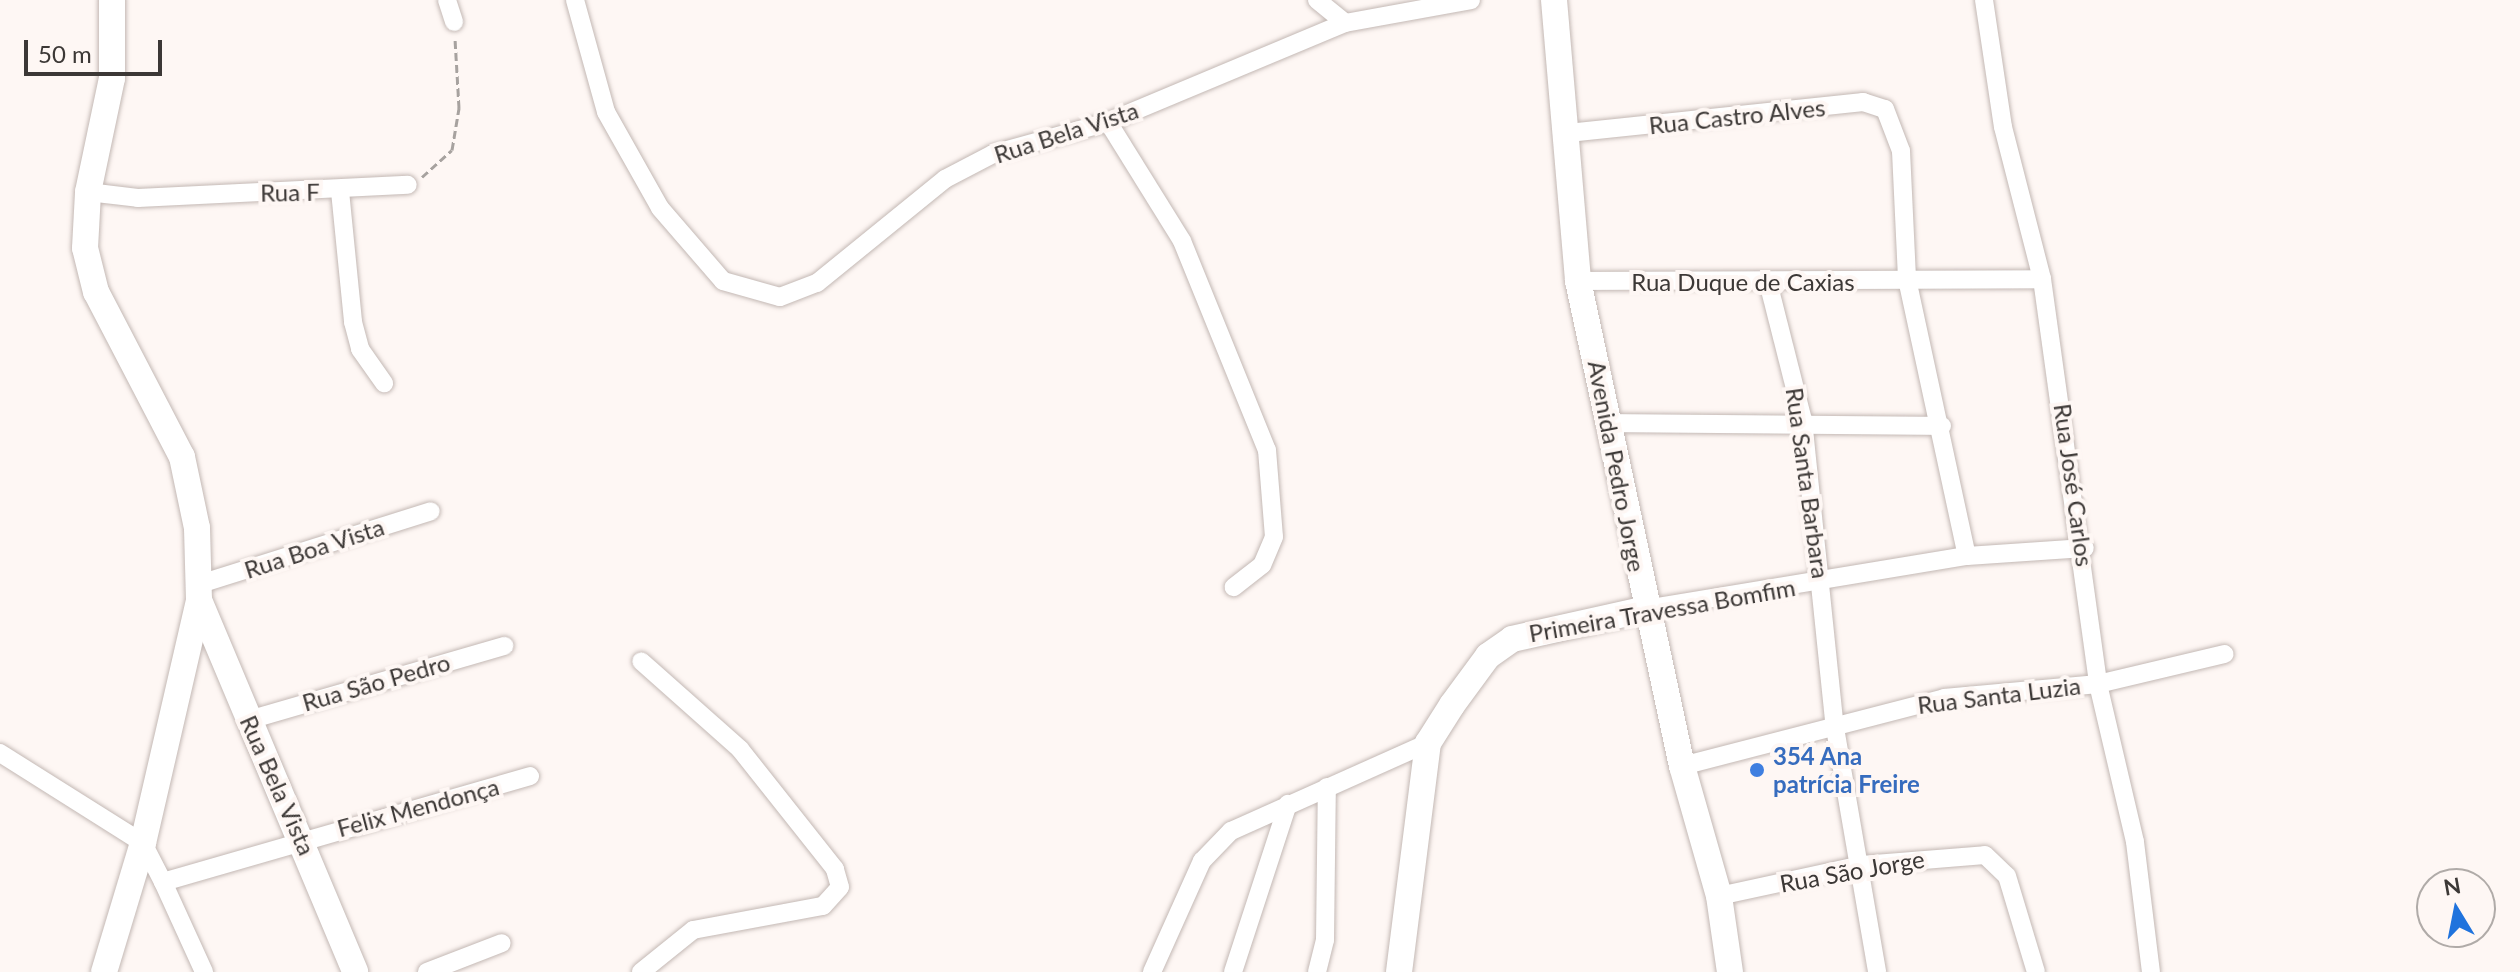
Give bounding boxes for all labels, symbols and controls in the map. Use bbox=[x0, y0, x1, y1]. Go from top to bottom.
scale bar bbox=[28, 24, 166, 74]
text: 50 m bbox=[38, 39, 92, 68]
street label: Rua Castro Alves bbox=[1647, 92, 1827, 140]
street label: Rua Bela Vista bbox=[990, 95, 1142, 169]
street label: Rua F bbox=[260, 177, 320, 207]
street label: Rua Duque de Caxias bbox=[1631, 268, 1855, 296]
street label: Avenida Pedro Jorge bbox=[1582, 358, 1652, 574]
street label: Rua Santa Barbara bbox=[1780, 386, 1836, 580]
street label: Rua José Carlos bbox=[2048, 401, 2100, 569]
street label: Rua Boa Vista bbox=[240, 512, 388, 584]
street label: Primeira Travessa Bomfim bbox=[1526, 572, 1798, 648]
street label: Rua São Pedro bbox=[299, 647, 453, 717]
street label: Rua Santa Luzia bbox=[1916, 671, 2082, 719]
street label: Rua Bela Vista bbox=[234, 710, 322, 860]
place label: 354 Ana patrícia Freire bbox=[1773, 742, 1920, 798]
marker: 354 Ana patrícia Freire bbox=[1748, 761, 1766, 779]
street label: Felix Mendonça bbox=[334, 772, 502, 842]
street label: Rua São Jorge bbox=[1777, 844, 1927, 898]
north arrow bbox=[2416, 868, 2496, 948]
text: N bbox=[2441, 871, 2463, 901]

